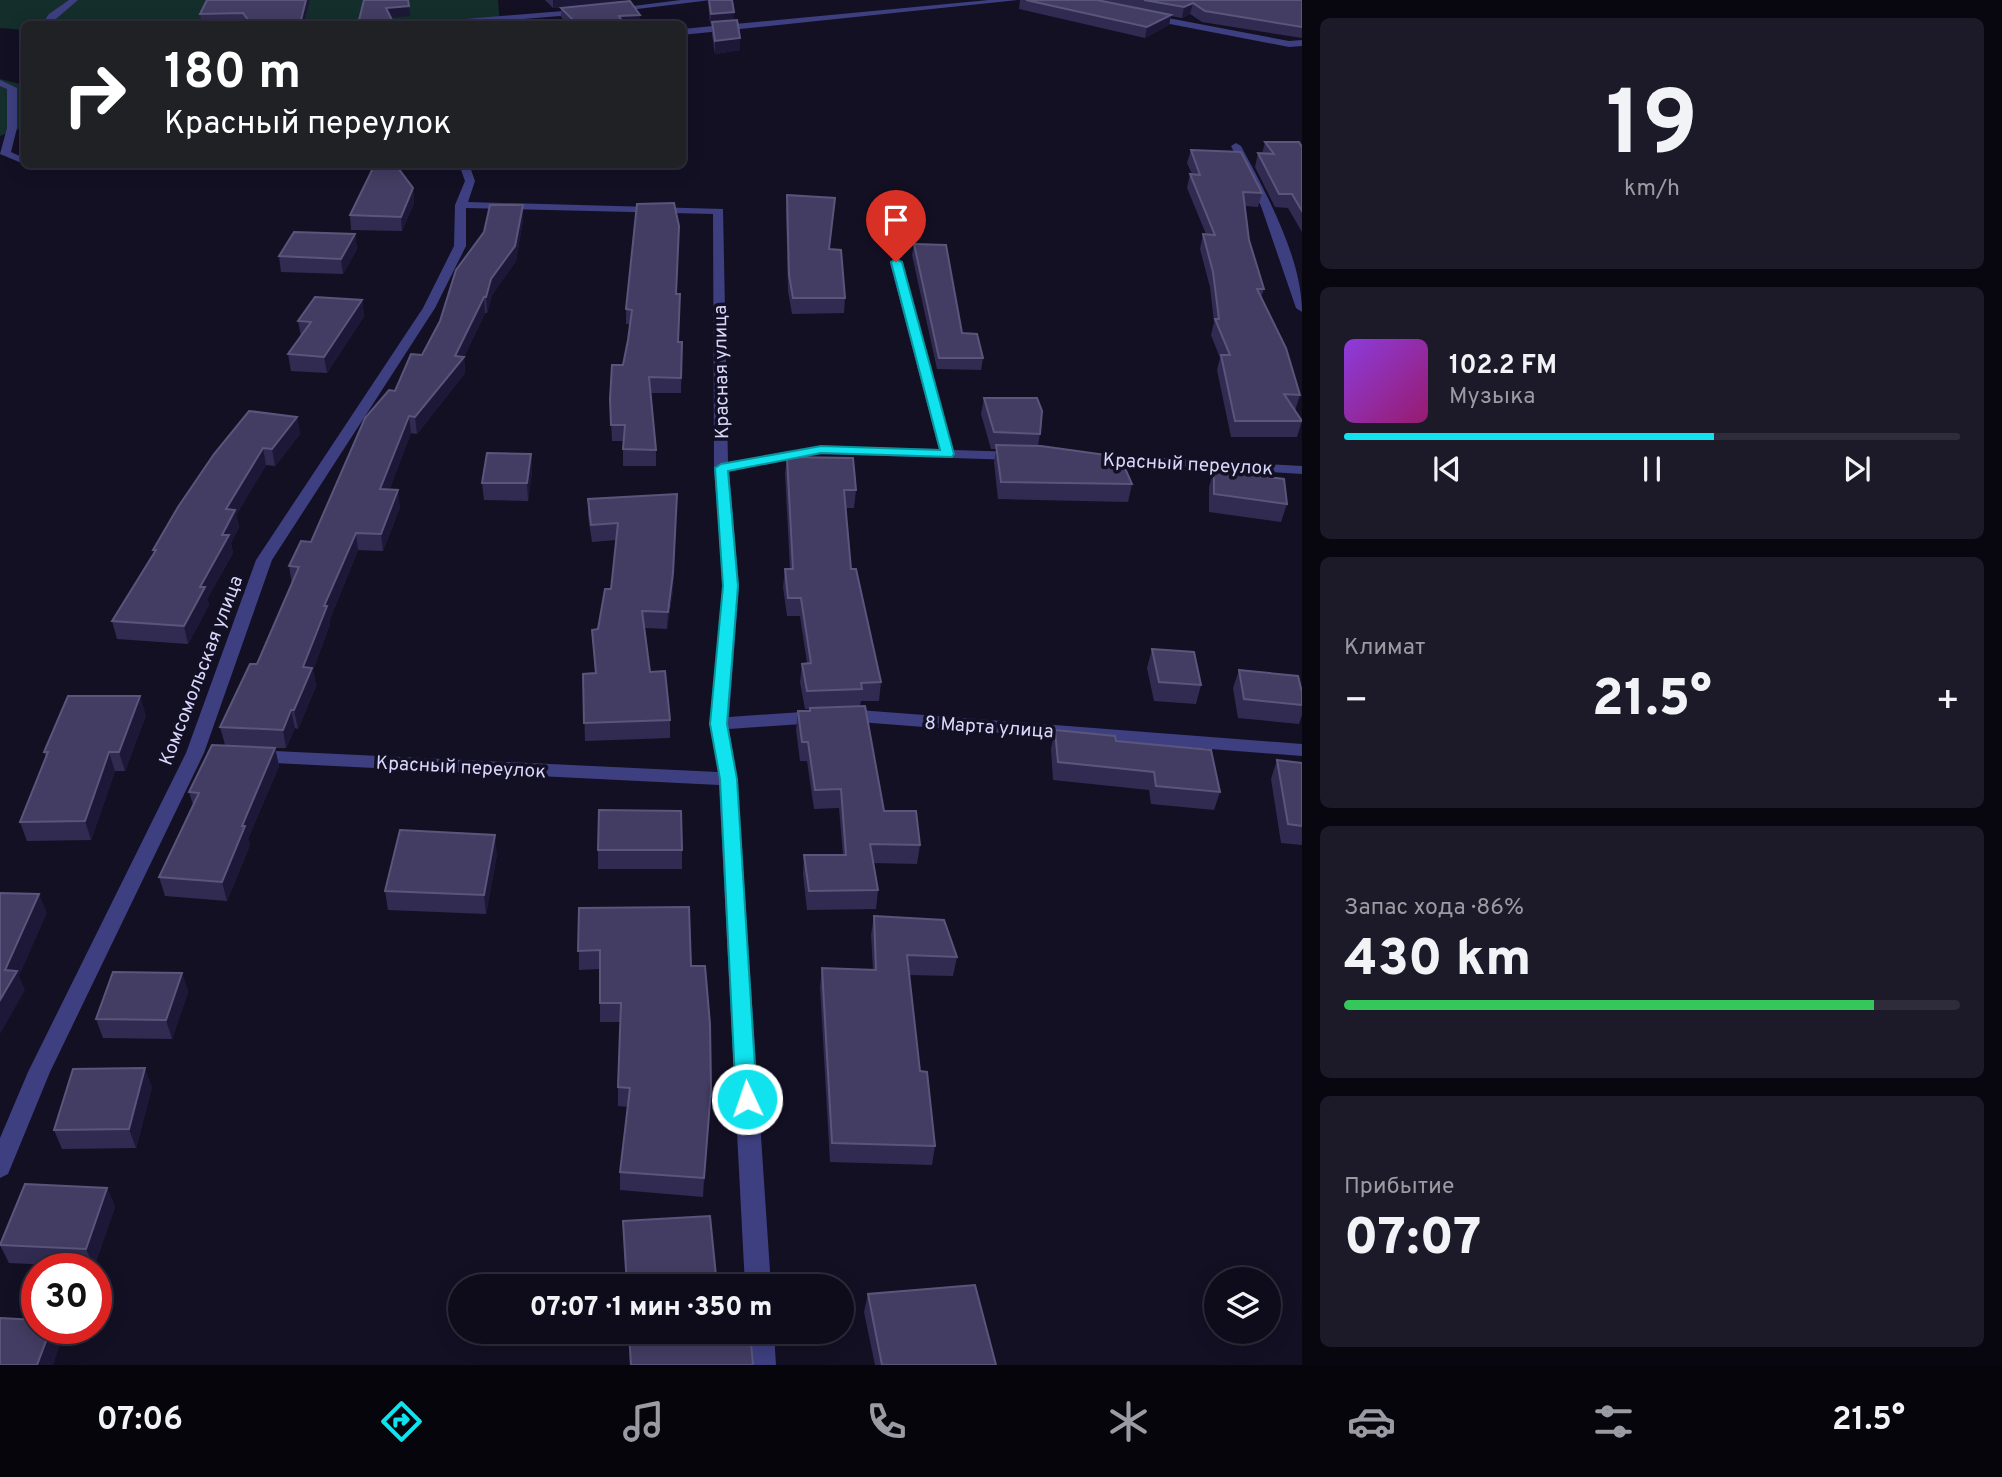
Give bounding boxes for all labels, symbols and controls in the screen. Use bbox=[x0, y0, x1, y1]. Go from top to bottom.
text: 180 m bbox=[164, 44, 301, 106]
icon: right bbox=[49, 49, 140, 140]
text: 19 bbox=[1606, 72, 1698, 187]
text: Красный переулок bbox=[164, 105, 451, 145]
text: km/h bbox=[1624, 175, 1680, 204]
pin bbox=[866, 190, 926, 262]
icon: arrive bbox=[877, 201, 915, 239]
street label: Красная улица bbox=[709, 305, 735, 439]
text: 102.2 FM bbox=[1449, 350, 1557, 383]
text: Музыка bbox=[1449, 383, 1535, 412]
street label: Красный переулок bbox=[1102, 449, 1274, 481]
icon: previous bbox=[1428, 450, 1466, 488]
icon: pause bbox=[1633, 450, 1671, 488]
icon: next bbox=[1838, 450, 1876, 488]
street label: Комсомольская улица bbox=[155, 572, 249, 769]
text: Климат bbox=[1344, 634, 1425, 663]
text: 21.5° bbox=[1592, 668, 1712, 734]
text: − bbox=[1344, 678, 1369, 727]
text: + bbox=[1935, 678, 1960, 727]
street label: 8 Марта улица bbox=[923, 712, 1054, 744]
street label: Красный переулок bbox=[375, 752, 547, 784]
text: Запас хода · 86% bbox=[1344, 894, 1524, 923]
text: 430 km bbox=[1344, 928, 1531, 994]
position arrow bbox=[710, 1062, 784, 1136]
text: Прибытие bbox=[1344, 1173, 1454, 1202]
text: 07:07 bbox=[1344, 1207, 1481, 1273]
speed limit sign: 30 bbox=[21, 1253, 112, 1344]
map controls bbox=[1204, 1267, 1281, 1344]
button: layers bbox=[1204, 1267, 1281, 1344]
text: 07:07 · 1 мин · 350 m bbox=[530, 1292, 772, 1325]
icon: directions bbox=[377, 1397, 426, 1446]
icon: music bbox=[619, 1397, 668, 1446]
icon: phone bbox=[862, 1397, 911, 1446]
icon: climate bbox=[1104, 1397, 1153, 1446]
icon: car bbox=[1347, 1397, 1396, 1446]
icon: filters bbox=[1589, 1397, 1638, 1446]
text: 07:06 bbox=[97, 1401, 183, 1441]
text: 21.5° bbox=[1832, 1401, 1905, 1441]

